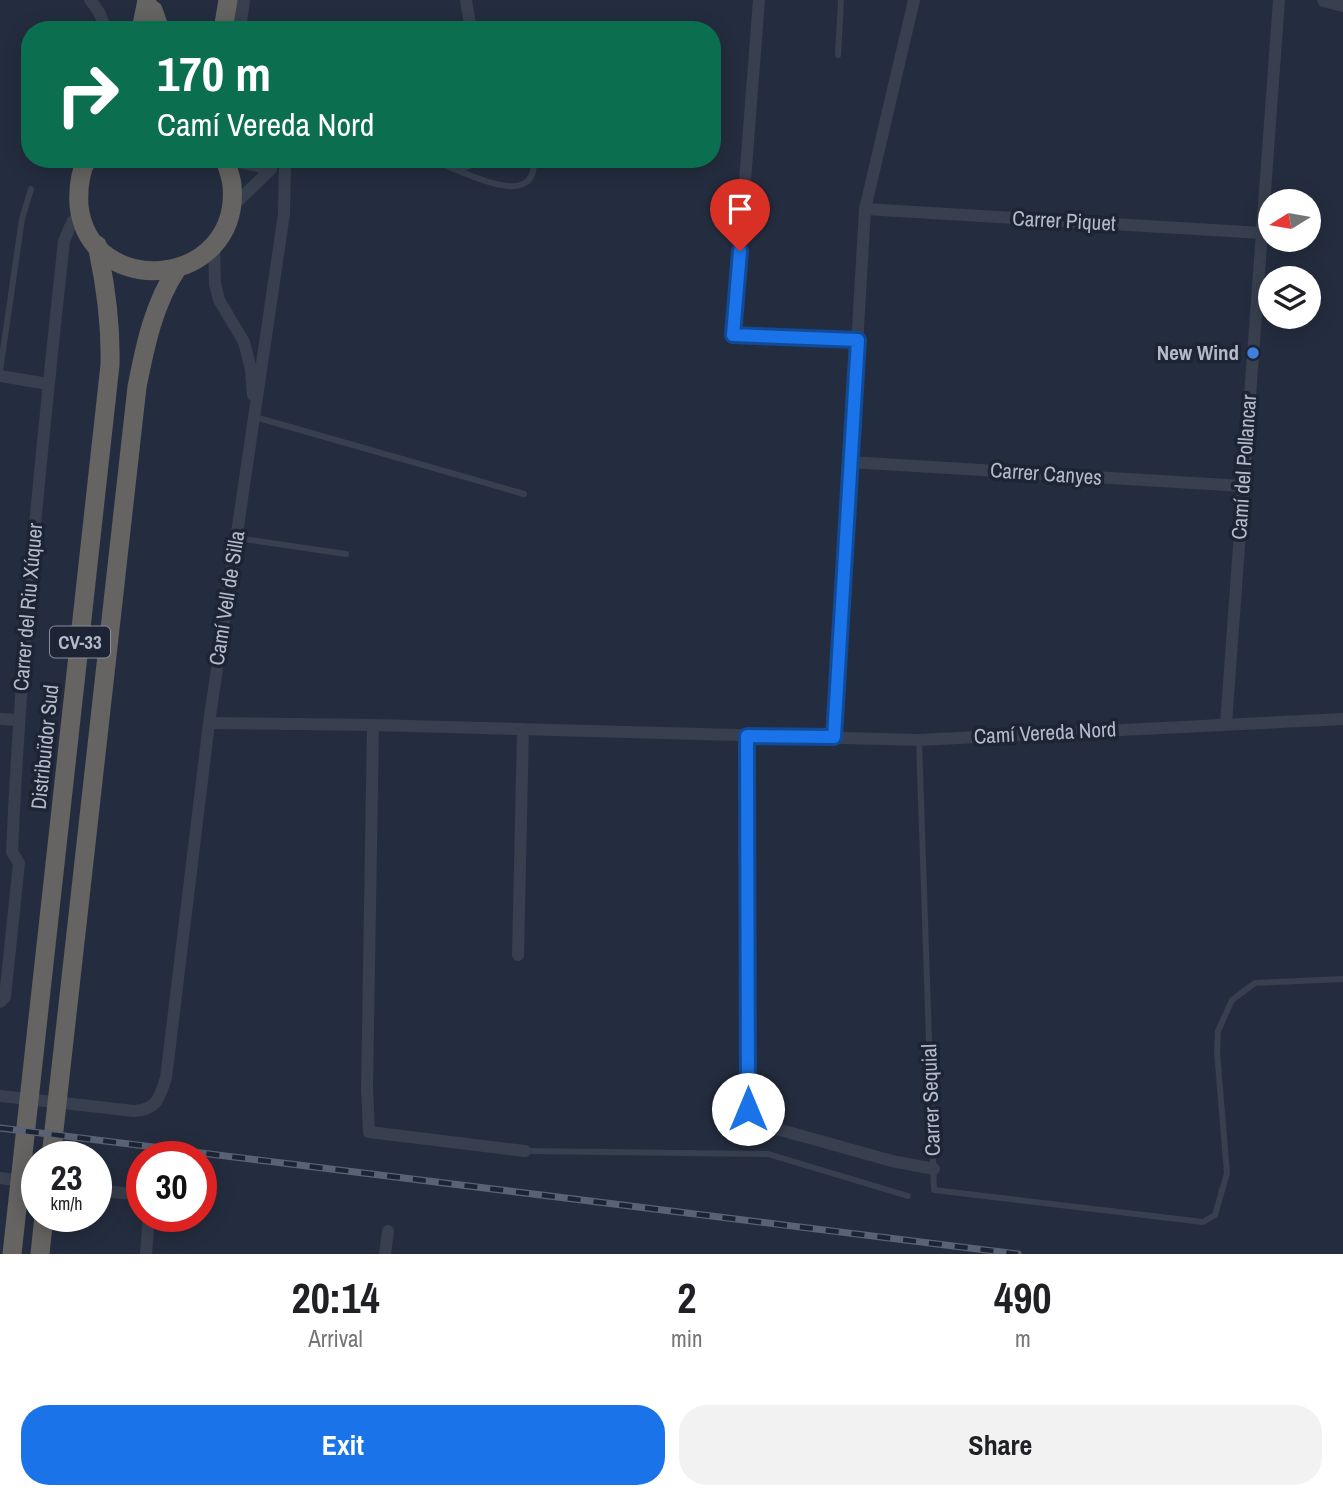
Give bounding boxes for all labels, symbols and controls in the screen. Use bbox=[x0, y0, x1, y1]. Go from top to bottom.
text: 170 m bbox=[157, 40, 271, 106]
icon: right bbox=[42, 49, 133, 140]
text: Camí Vereda Nord bbox=[157, 103, 374, 146]
pin bbox=[710, 179, 770, 251]
north arrow bbox=[1258, 189, 1321, 252]
map controls bbox=[1258, 189, 1321, 329]
icon: arrive bbox=[721, 190, 759, 228]
street label: Carrer Piquet bbox=[1012, 203, 1117, 238]
button: layers bbox=[1258, 266, 1321, 329]
place label: New Wind bbox=[1157, 338, 1239, 367]
marker: New Wind bbox=[1245, 345, 1261, 361]
street label: Camí del Pollancar bbox=[1224, 393, 1263, 541]
street label: Carrer Canyes bbox=[989, 455, 1103, 492]
street label: Carrer del Riu Xúquer bbox=[6, 522, 49, 692]
street label: Camí Vell de Silla bbox=[202, 528, 252, 667]
road number: CV-33 bbox=[50, 626, 110, 657]
street label: Distribuïdor Sud bbox=[24, 683, 65, 811]
street label: Camí Vereda Nord bbox=[973, 714, 1117, 751]
street label: Carrer Sequial bbox=[914, 1044, 947, 1156]
position arrow bbox=[711, 1072, 785, 1146]
speed limit sign: 30 bbox=[126, 1141, 217, 1232]
text: 23 bbox=[51, 1154, 82, 1201]
text: km/h bbox=[51, 1191, 83, 1216]
text: 20:14 bbox=[292, 1270, 380, 1326]
text: 2 bbox=[677, 1270, 696, 1326]
text: 490 bbox=[994, 1270, 1052, 1326]
text: Arrival bbox=[308, 1323, 363, 1354]
text: min bbox=[671, 1323, 703, 1354]
text: m bbox=[1015, 1323, 1031, 1354]
button: Exit bbox=[21, 1405, 665, 1485]
button: Share bbox=[679, 1405, 1322, 1485]

